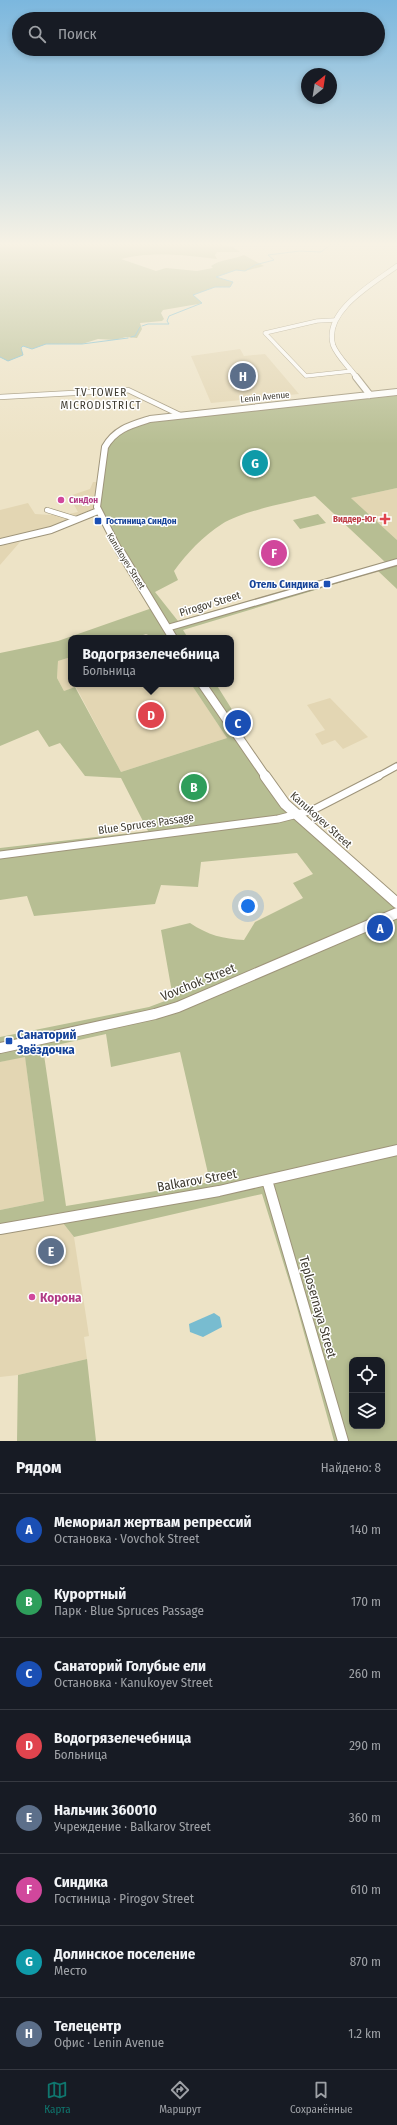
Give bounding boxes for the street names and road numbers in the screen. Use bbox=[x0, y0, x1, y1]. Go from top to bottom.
street label: Lenin Avenue bbox=[240, 389, 291, 405]
street label: Kanukoyev Street bbox=[105, 531, 147, 591]
street label: Pirogov Street bbox=[178, 588, 242, 619]
street label: Kanukoyev Street bbox=[288, 789, 355, 851]
street label: Blue Spruces Passage bbox=[97, 811, 195, 837]
street label: Vovchok Street bbox=[158, 960, 238, 1004]
street label: Balkarov Street bbox=[156, 1165, 239, 1194]
street label: Teplosernaya Street bbox=[296, 1254, 340, 1360]

